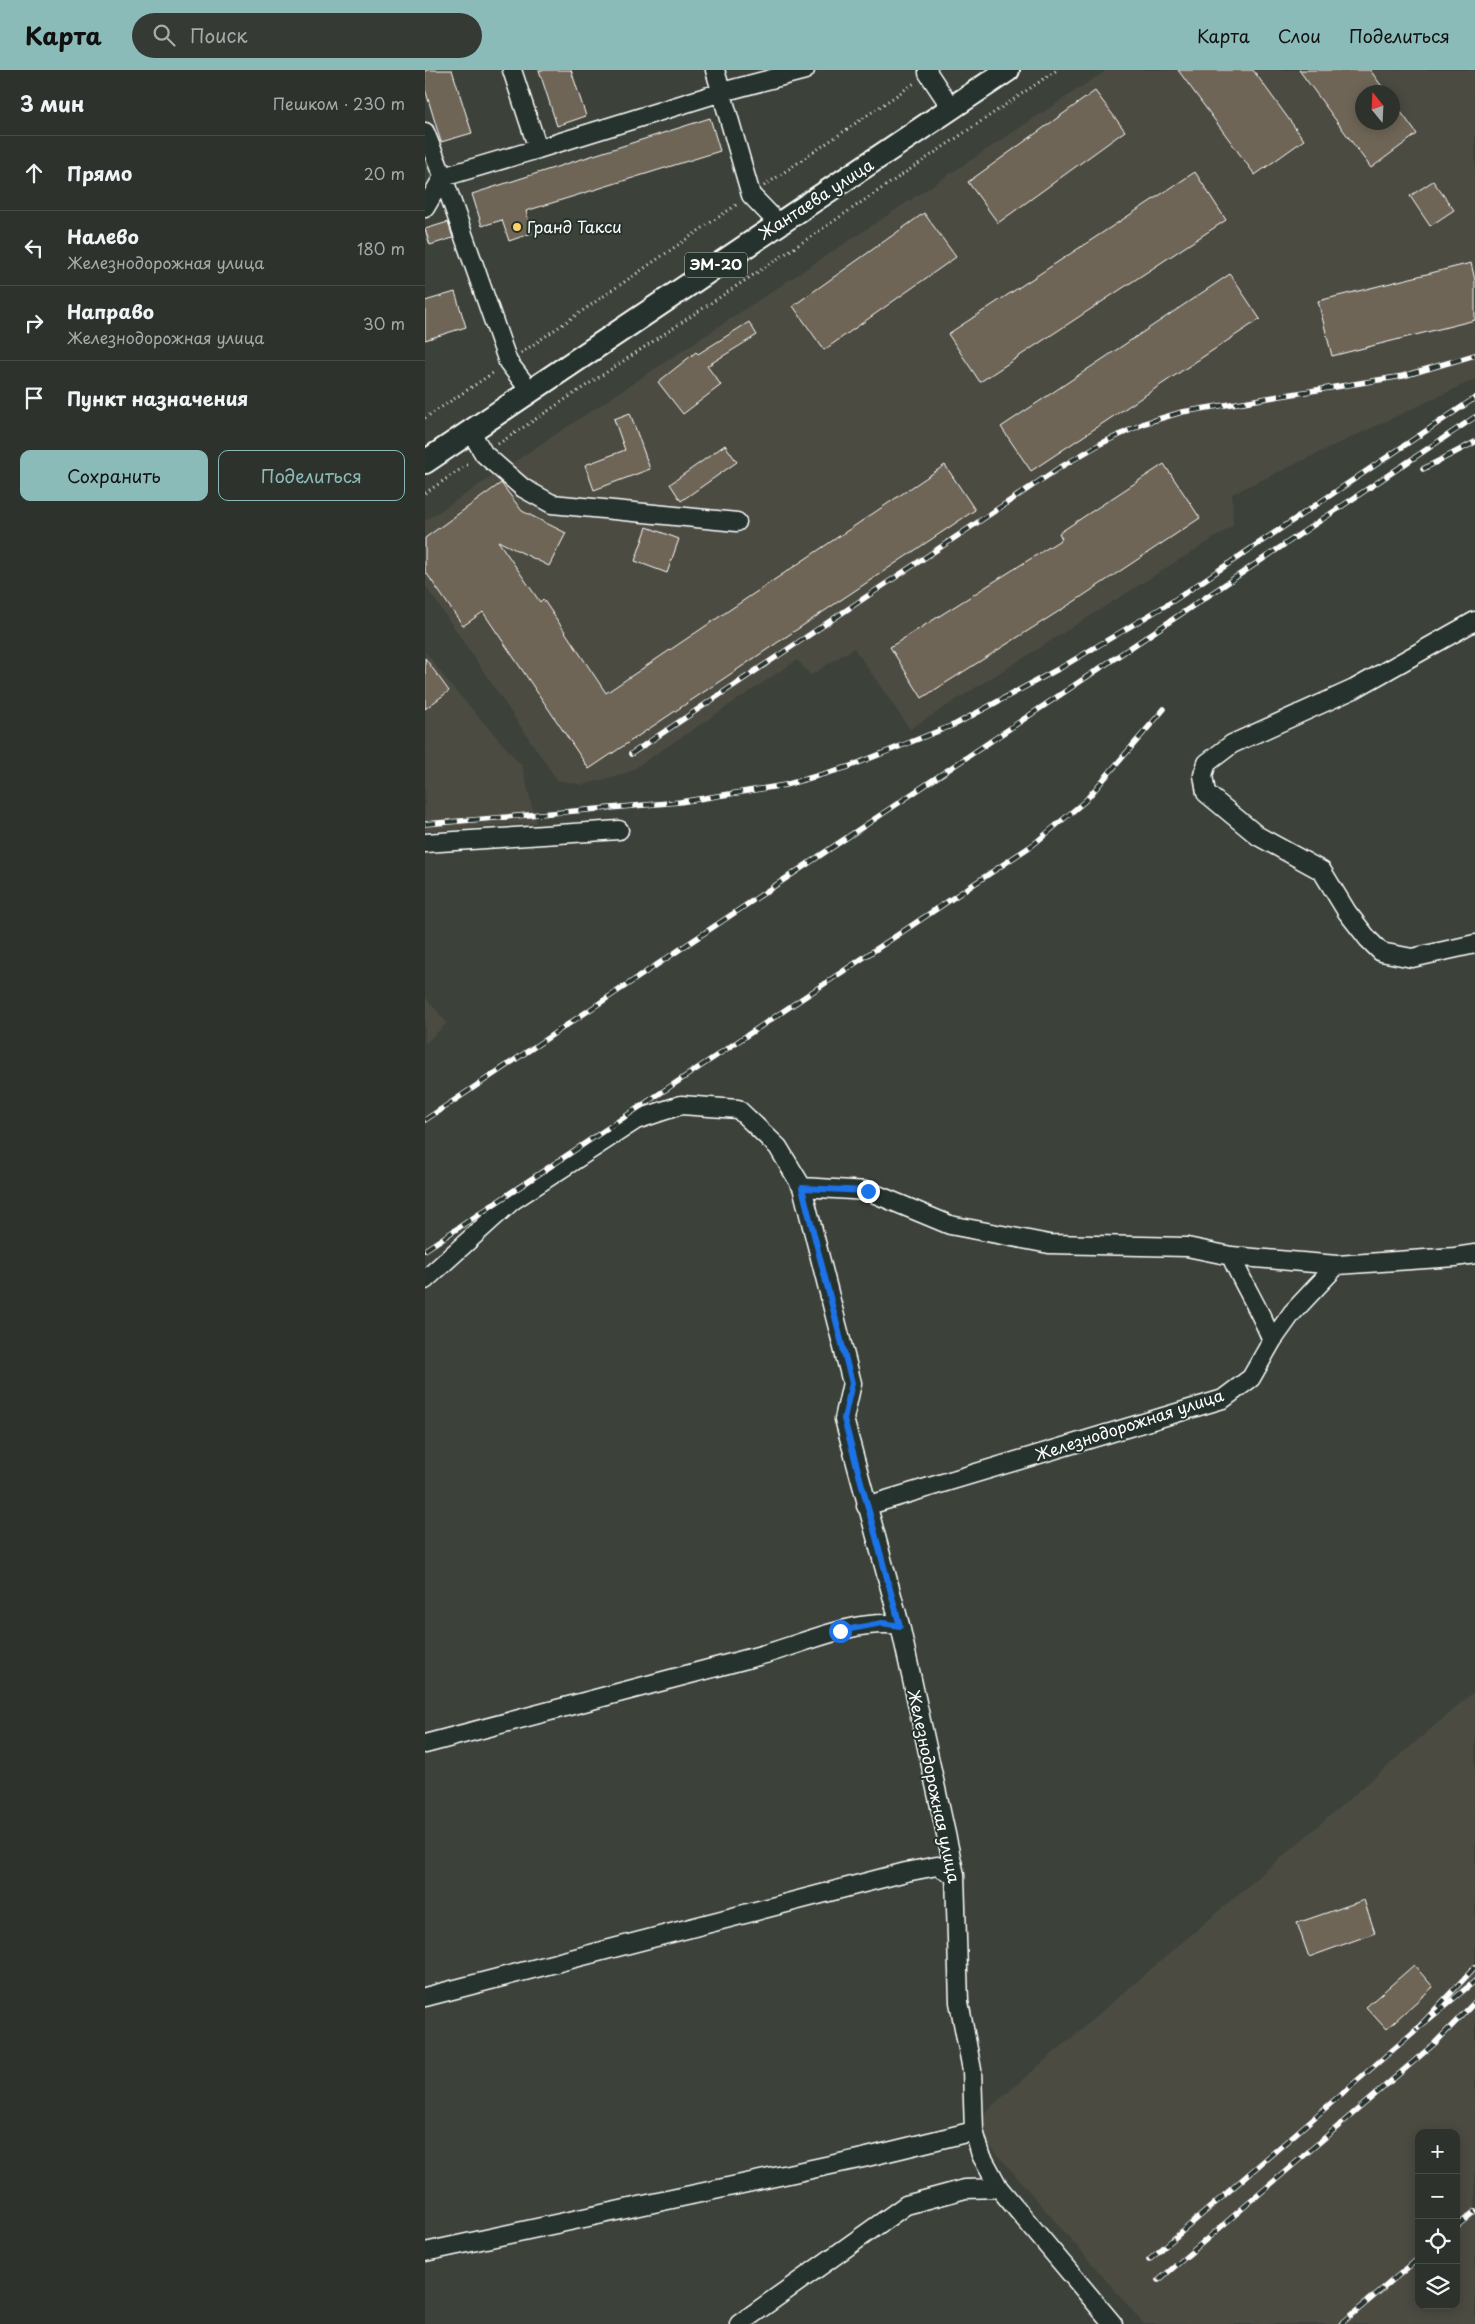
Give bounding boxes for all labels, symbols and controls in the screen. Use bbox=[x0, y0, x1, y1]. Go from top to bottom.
search box bbox=[132, 13, 482, 58]
text: Карта bbox=[25, 17, 102, 53]
icon: search bbox=[150, 21, 178, 49]
text: Поиск bbox=[190, 21, 248, 49]
text: Карта bbox=[1197, 22, 1250, 49]
text: Слои bbox=[1278, 22, 1321, 49]
text: Поделиться bbox=[1349, 22, 1450, 49]
north arrow bbox=[1355, 85, 1400, 130]
text: 3 мин bbox=[20, 87, 84, 119]
text: Пешком · 230 m bbox=[273, 91, 405, 115]
street label: Жантаева улица bbox=[752, 152, 878, 245]
icon: ahead bbox=[20, 159, 48, 187]
text: Прямо bbox=[67, 159, 132, 187]
text: 20 m bbox=[364, 161, 405, 185]
place label: Гранд Такси bbox=[527, 214, 622, 238]
marker: Гранд Такси bbox=[511, 221, 523, 233]
text: Налево bbox=[67, 222, 139, 250]
icon: left bbox=[20, 234, 48, 262]
text: 180 m bbox=[357, 236, 405, 260]
text: Железнодорожная улица bbox=[67, 250, 264, 274]
road number: ЭМ-20 bbox=[685, 252, 747, 278]
text: Направо bbox=[67, 297, 154, 325]
icon: right bbox=[20, 309, 48, 337]
text: 30 m bbox=[363, 311, 405, 335]
text: Железнодорожная улица bbox=[67, 325, 264, 349]
icon: arrive bbox=[20, 384, 48, 412]
text: Пункт назначения bbox=[67, 384, 248, 412]
button: Сохранить bbox=[20, 450, 208, 501]
button: Поделиться bbox=[218, 450, 405, 501]
route end bbox=[857, 1180, 880, 1203]
street label: Железнодорожная улица bbox=[1031, 1382, 1226, 1466]
route start bbox=[829, 1620, 852, 1643]
street label: Железнодорожная улица bbox=[903, 1687, 967, 1885]
map controls bbox=[1415, 2129, 1460, 2309]
button: + bbox=[1415, 2129, 1460, 2174]
button: − bbox=[1415, 2174, 1460, 2219]
button: locate bbox=[1415, 2219, 1460, 2264]
button: layers bbox=[1415, 2264, 1460, 2309]

